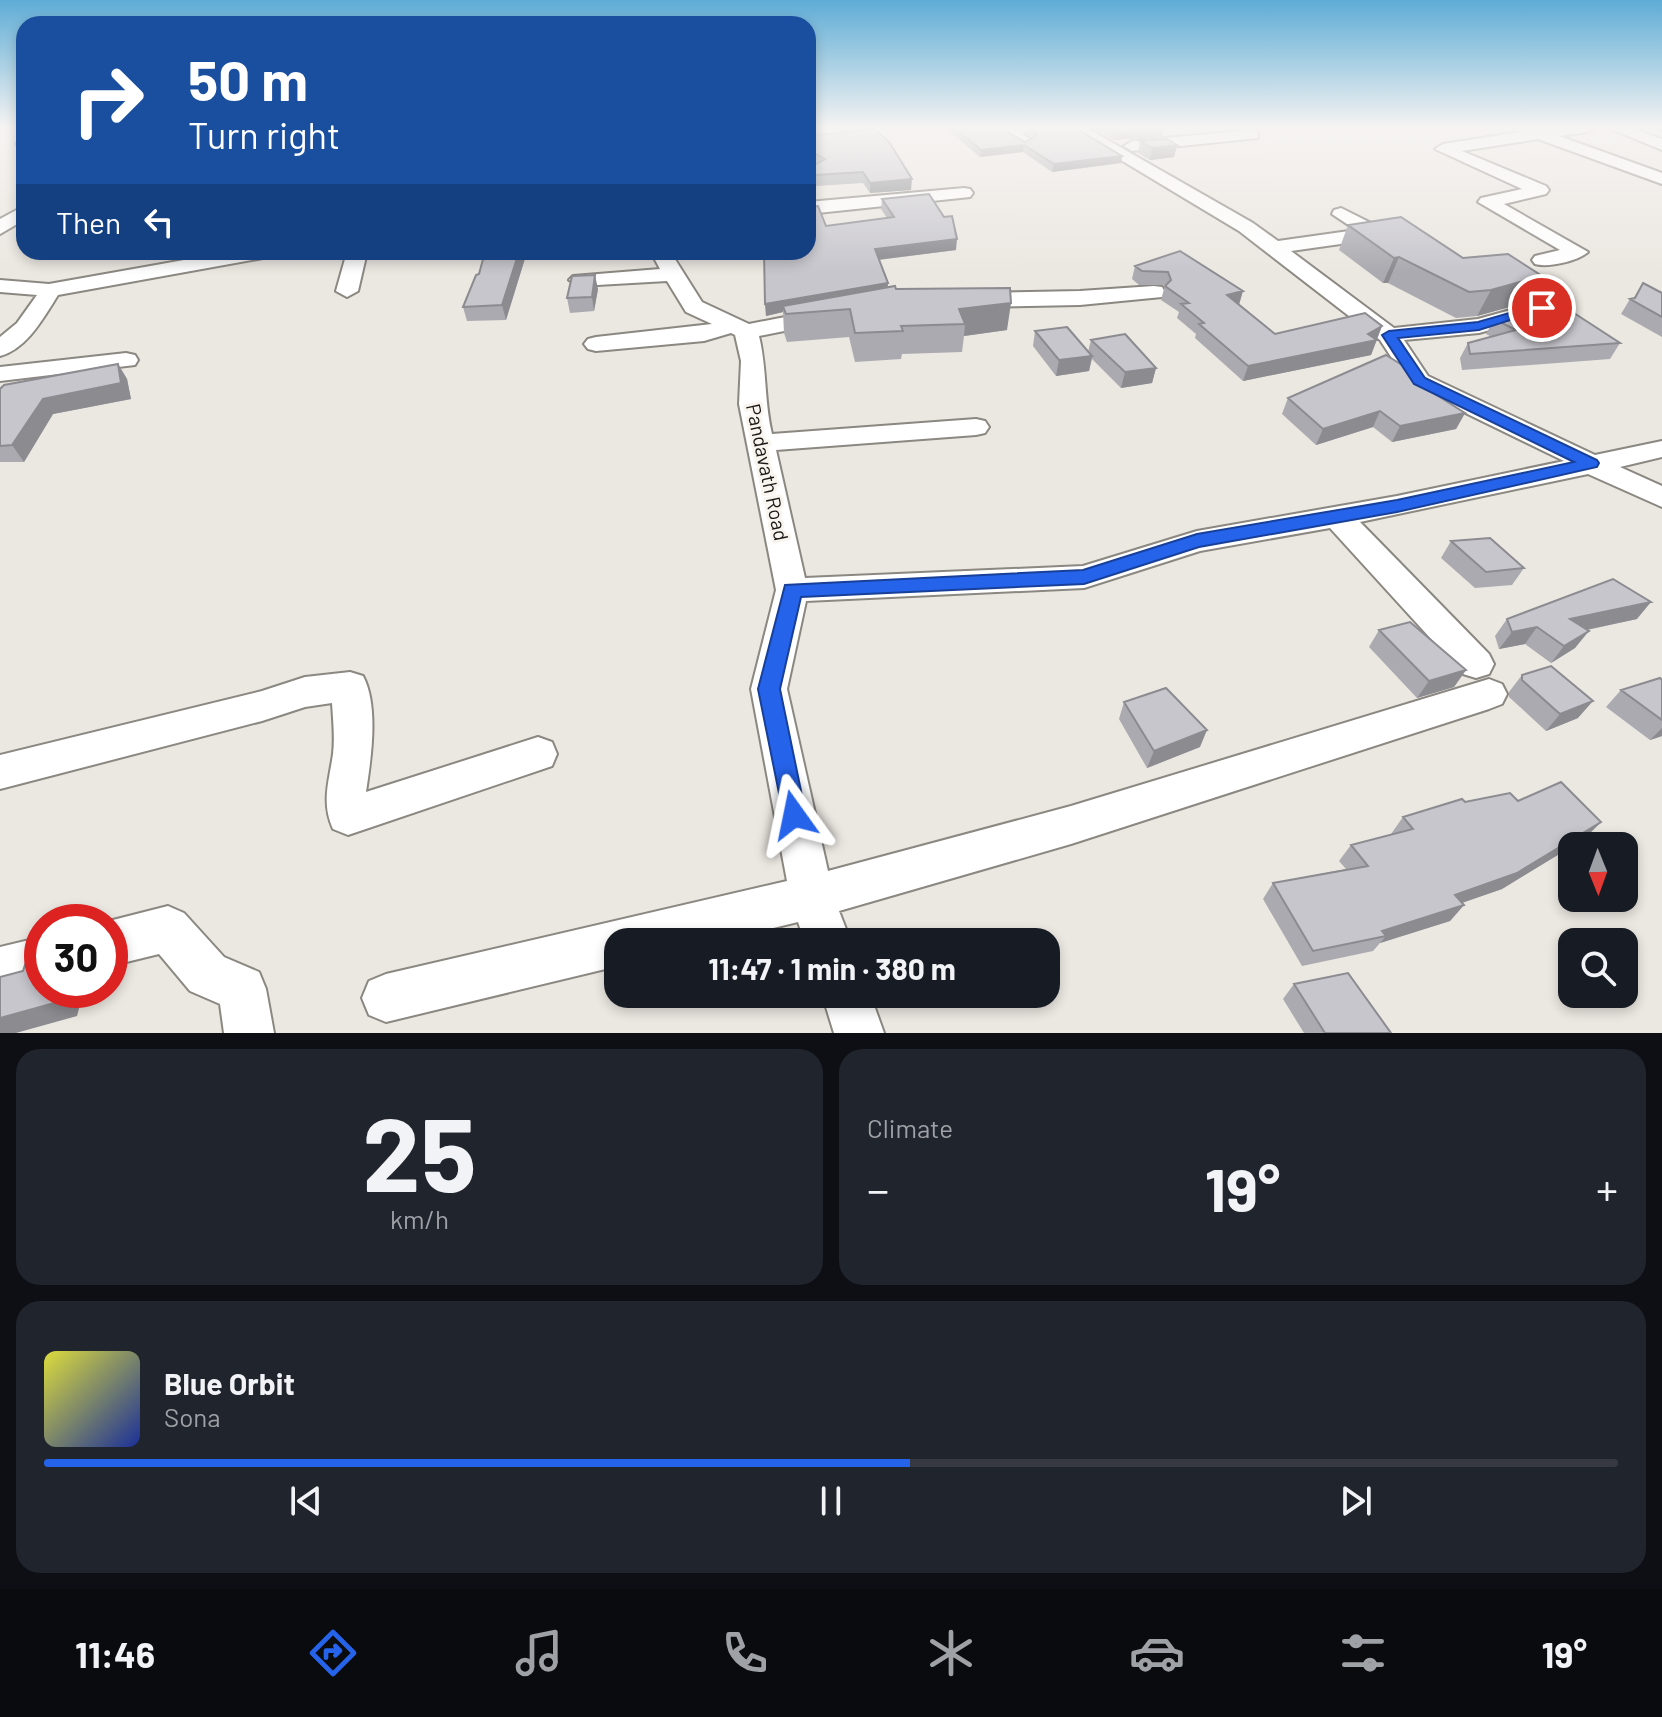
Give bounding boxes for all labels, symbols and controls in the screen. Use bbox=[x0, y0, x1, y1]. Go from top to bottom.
text: 50 m bbox=[188, 45, 308, 112]
icon: right bbox=[56, 48, 160, 152]
text: Turn right bbox=[188, 113, 340, 156]
icon: left bbox=[137, 200, 181, 244]
text: Then bbox=[56, 204, 121, 240]
pin bbox=[1508, 274, 1576, 342]
icon: arrive bbox=[1520, 286, 1564, 330]
street label: Pandavath Road bbox=[742, 401, 794, 543]
position arrow bbox=[752, 773, 836, 857]
north arrow bbox=[1558, 832, 1638, 912]
map controls bbox=[1558, 832, 1638, 1008]
speed limit sign: 30 bbox=[24, 904, 128, 1008]
button: search bbox=[1558, 928, 1638, 1008]
text: 11:47 · 1 min · 380 m bbox=[708, 950, 956, 986]
text: 25 bbox=[362, 1088, 477, 1213]
text: Climate bbox=[867, 1112, 953, 1143]
text: 19° bbox=[1205, 1152, 1280, 1224]
text: − bbox=[867, 1162, 889, 1215]
text: + bbox=[1596, 1162, 1618, 1215]
text: km/h bbox=[390, 1203, 449, 1234]
text: Blue Orbit bbox=[164, 1365, 295, 1401]
text: Sona bbox=[164, 1401, 221, 1432]
icon: previous bbox=[284, 1479, 328, 1523]
icon: pause bbox=[809, 1479, 853, 1523]
icon: next bbox=[1334, 1479, 1378, 1523]
icon: directions bbox=[305, 1625, 361, 1681]
icon: music bbox=[511, 1625, 567, 1681]
icon: phone bbox=[717, 1625, 773, 1681]
icon: climate bbox=[923, 1625, 979, 1681]
icon: car bbox=[1129, 1625, 1185, 1681]
icon: filters bbox=[1335, 1625, 1391, 1681]
text: 11:46 bbox=[75, 1632, 155, 1675]
text: 19° bbox=[1542, 1632, 1587, 1675]

